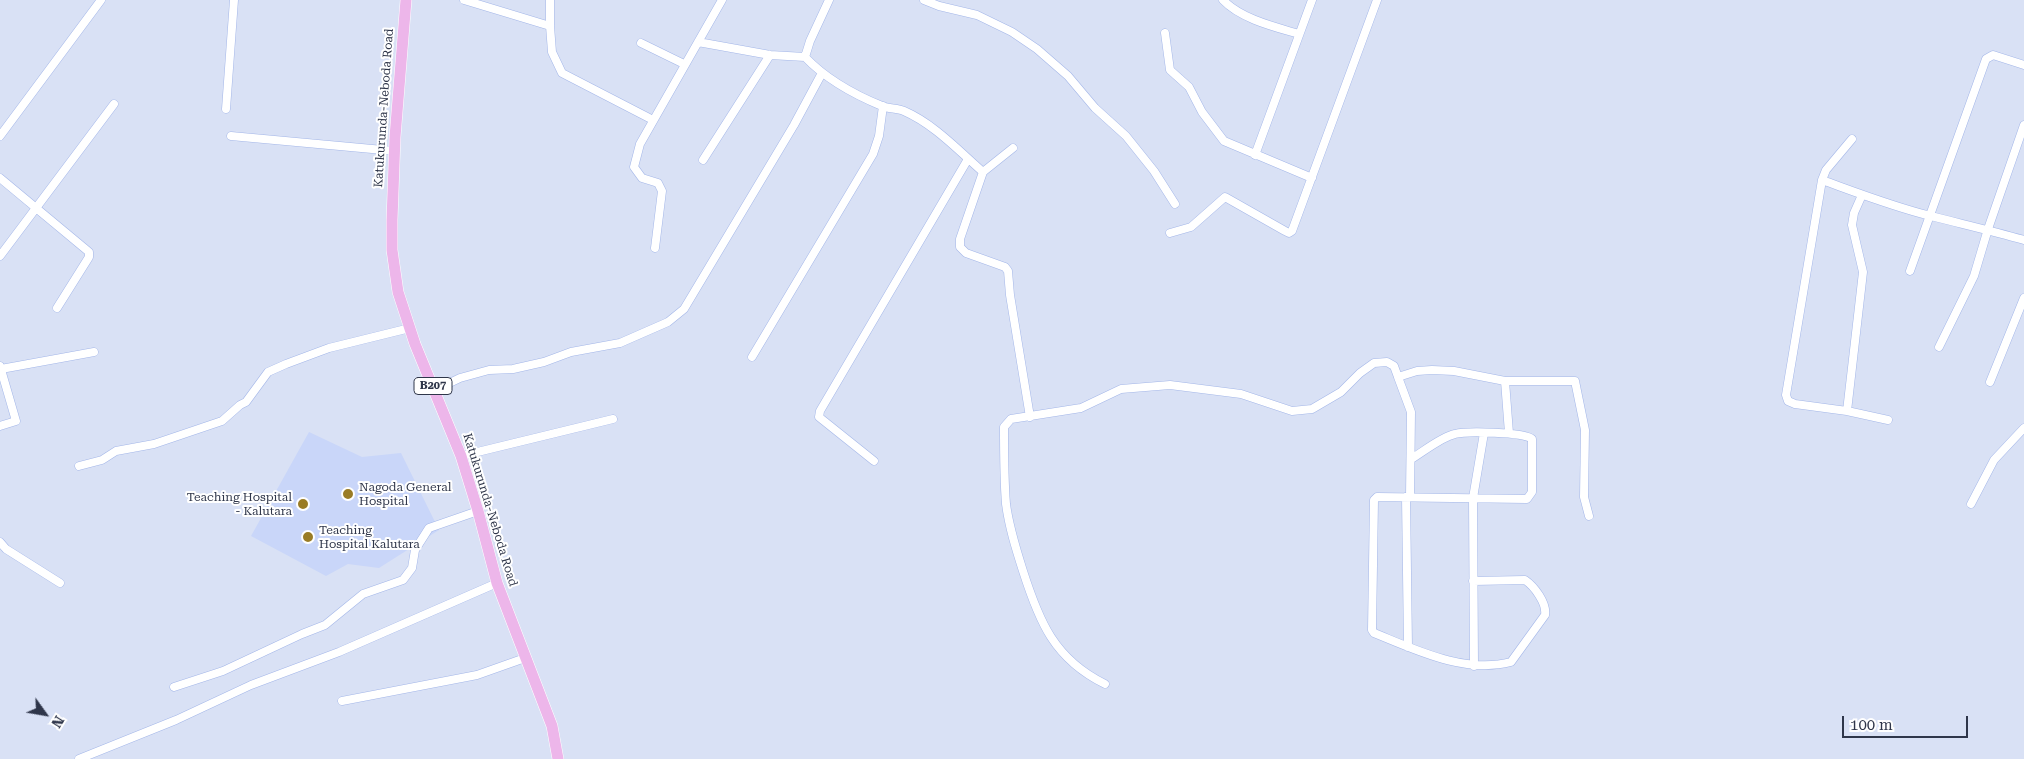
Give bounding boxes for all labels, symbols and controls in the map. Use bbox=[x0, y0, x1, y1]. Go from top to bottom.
street label: Katukurunda-Neboda Road bbox=[371, 28, 397, 188]
road number: B207 bbox=[414, 378, 452, 394]
street label: Katukurunda-Neboda Road bbox=[460, 432, 520, 588]
place label: Nagoda General Hospital bbox=[359, 480, 452, 508]
marker: Nagoda General Hospital bbox=[341, 487, 355, 501]
place label: Teaching Hospital - Kalutara bbox=[187, 490, 292, 518]
marker: Teaching Hospital - Kalutara bbox=[296, 497, 310, 511]
place label: Teaching Hospital Kalutara bbox=[319, 523, 420, 551]
marker: Teaching Hospital Kalutara bbox=[301, 530, 315, 544]
north arrow bbox=[20, 689, 70, 739]
scale bar bbox=[1844, 706, 1970, 738]
text: N bbox=[48, 713, 67, 731]
text: 100 m bbox=[1850, 716, 1893, 734]

